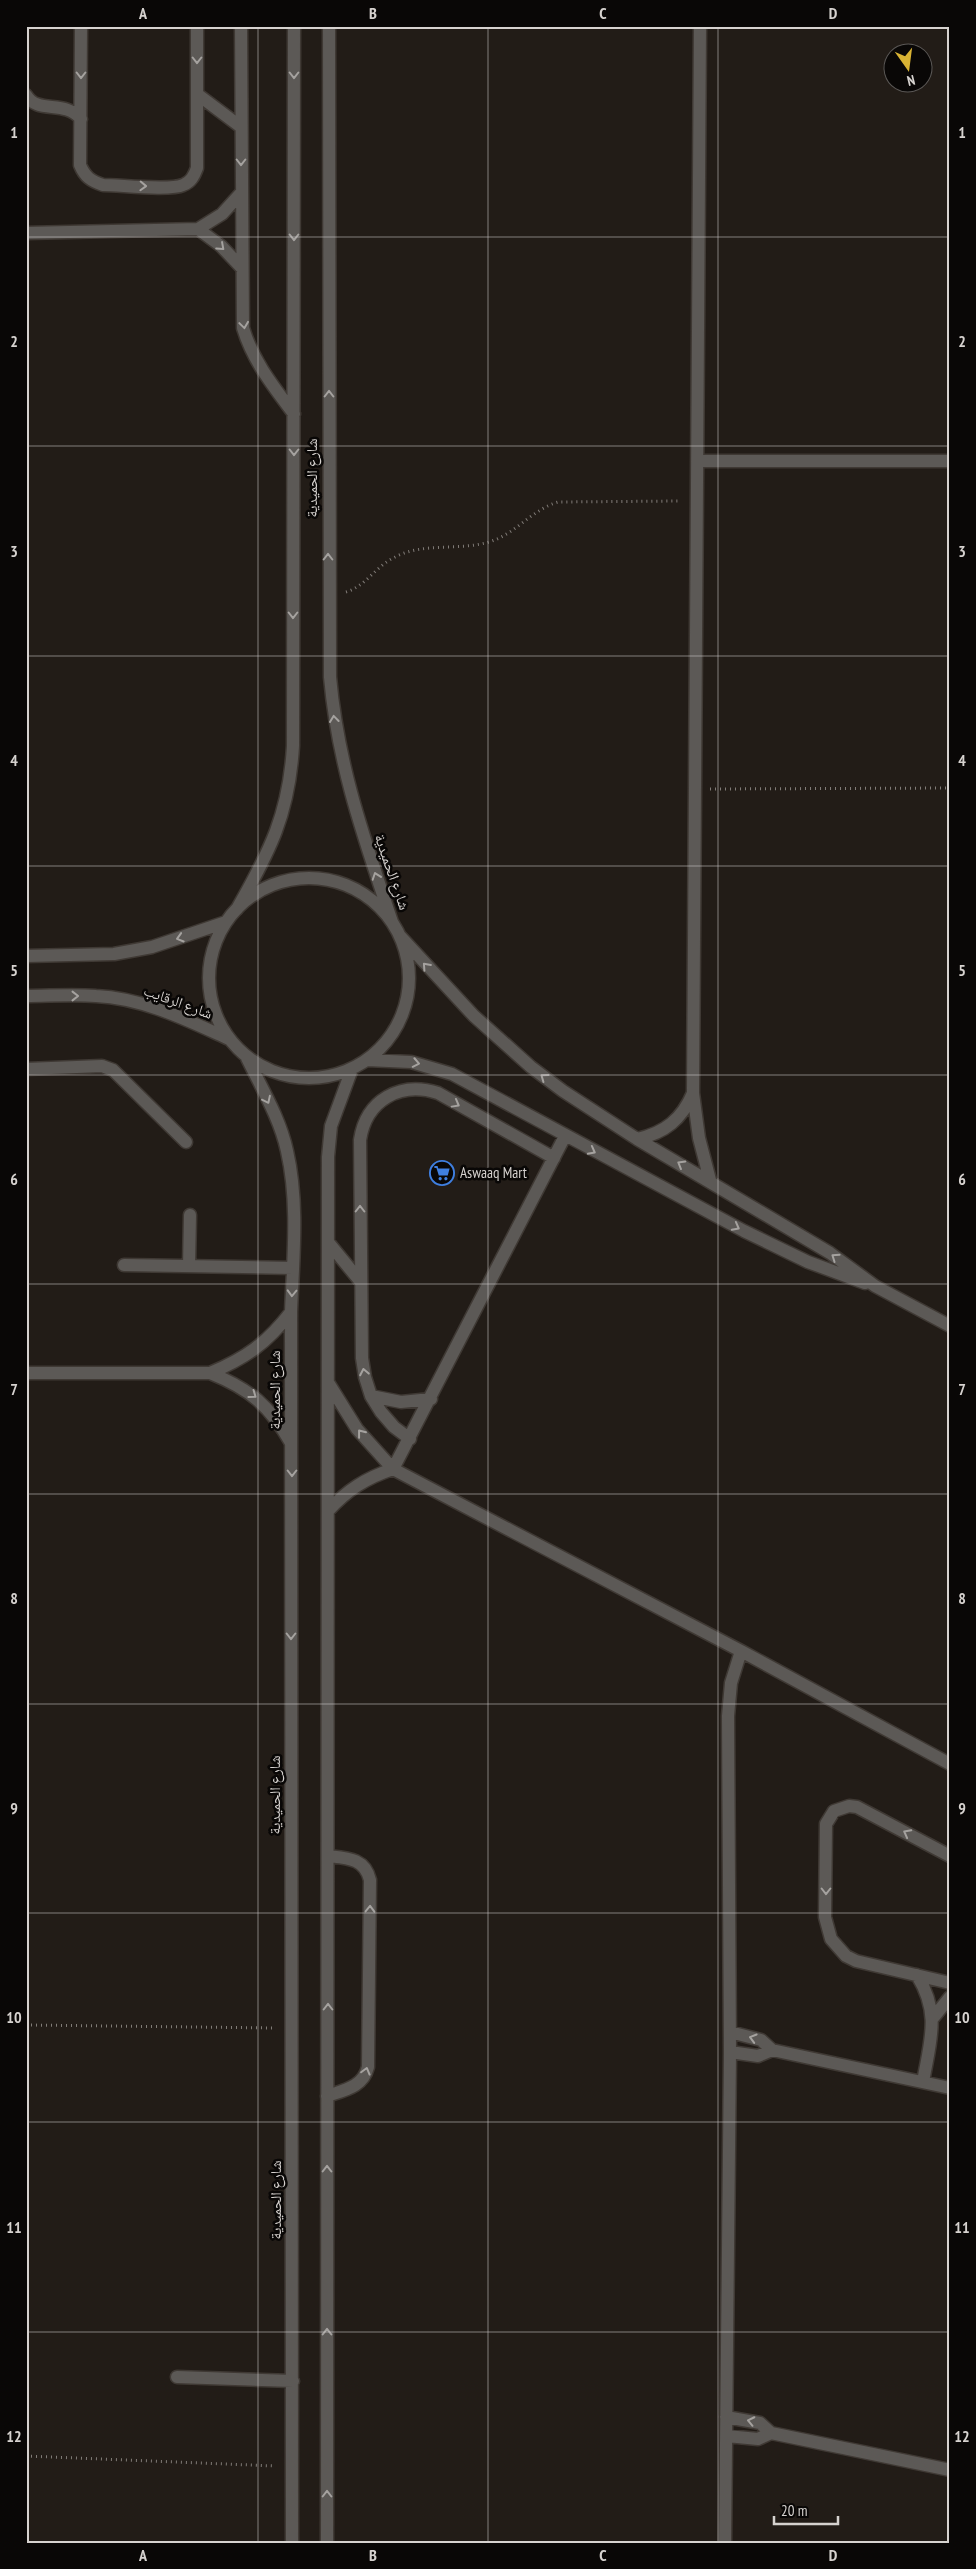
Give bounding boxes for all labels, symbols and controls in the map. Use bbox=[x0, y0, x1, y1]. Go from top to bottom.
text: A bbox=[138, 3, 148, 23]
text: B bbox=[369, 3, 377, 23]
text: C bbox=[599, 3, 607, 23]
text: D bbox=[829, 3, 838, 23]
north arrow bbox=[884, 42, 934, 92]
one-way arrow bbox=[192, 56, 202, 64]
text: N bbox=[905, 71, 917, 90]
one-way arrow bbox=[76, 72, 86, 79]
one-way arrow bbox=[289, 72, 299, 79]
text: 1 bbox=[10, 122, 18, 142]
text: 1 bbox=[958, 122, 966, 142]
one-way arrow bbox=[236, 159, 246, 167]
one-way arrow bbox=[139, 181, 147, 192]
one-way arrow bbox=[289, 234, 299, 242]
one-way arrow bbox=[216, 241, 225, 250]
one-way arrow bbox=[238, 321, 249, 329]
text: 2 bbox=[10, 331, 18, 351]
text: 2 bbox=[958, 331, 966, 351]
one-way arrow bbox=[324, 390, 334, 398]
street label: شارع الحميدية bbox=[302, 438, 322, 518]
one-way arrow bbox=[289, 449, 299, 457]
text: 3 bbox=[10, 541, 18, 561]
text: 3 bbox=[958, 541, 966, 561]
one-way arrow bbox=[323, 553, 333, 560]
one-way arrow bbox=[288, 611, 299, 619]
one-way arrow bbox=[329, 715, 340, 723]
text: 4 bbox=[10, 750, 18, 770]
text: 4 bbox=[958, 750, 966, 770]
street label: شارع الحميدية bbox=[370, 831, 414, 913]
one-way arrow bbox=[372, 872, 382, 880]
one-way arrow bbox=[176, 933, 184, 943]
text: 5 bbox=[10, 960, 18, 980]
text: 5 bbox=[958, 960, 966, 980]
one-way arrow bbox=[423, 962, 432, 971]
street label: شارع الرقايب bbox=[141, 980, 215, 1024]
one-way arrow bbox=[72, 991, 79, 1001]
one-way arrow bbox=[411, 1058, 420, 1068]
one-way arrow bbox=[540, 1074, 550, 1083]
one-way arrow bbox=[261, 1095, 271, 1104]
one-way arrow bbox=[451, 1097, 460, 1107]
one-way arrow bbox=[587, 1145, 596, 1155]
supermarket icon: Aswaaq Mart bbox=[429, 1160, 455, 1186]
one-way arrow bbox=[678, 1160, 687, 1170]
place label: Aswaaq Mart bbox=[460, 1163, 527, 1182]
text: 6 bbox=[10, 1169, 18, 1189]
text: 6 bbox=[958, 1169, 966, 1189]
one-way arrow bbox=[355, 1205, 365, 1213]
one-way arrow bbox=[730, 1221, 739, 1231]
one-way arrow bbox=[832, 1254, 841, 1263]
one-way arrow bbox=[287, 1290, 297, 1297]
street label: شارع الحميدية bbox=[265, 1350, 285, 1430]
one-way arrow bbox=[359, 1367, 370, 1376]
text: 7 bbox=[10, 1379, 18, 1399]
text: 7 bbox=[958, 1379, 966, 1399]
one-way arrow bbox=[247, 1389, 257, 1398]
one-way arrow bbox=[358, 1430, 366, 1439]
one-way arrow bbox=[287, 1470, 297, 1477]
text: 8 bbox=[10, 1588, 18, 1608]
text: 8 bbox=[958, 1588, 966, 1608]
one-way arrow bbox=[286, 1632, 296, 1640]
street label: شارع الحميدية bbox=[265, 1755, 285, 1835]
text: 9 bbox=[10, 1798, 18, 1818]
text: 9 bbox=[958, 1798, 966, 1818]
one-way arrow bbox=[903, 1829, 912, 1839]
one-way arrow bbox=[821, 1888, 831, 1895]
one-way arrow bbox=[365, 1905, 375, 1912]
one-way arrow bbox=[323, 2002, 333, 2010]
text: 10 bbox=[6, 2007, 22, 2027]
text: 10 bbox=[954, 2007, 970, 2027]
one-way arrow bbox=[748, 2033, 757, 2044]
one-way arrow bbox=[360, 2067, 370, 2076]
street label: شارع الحميدية bbox=[266, 2160, 286, 2240]
one-way arrow bbox=[322, 2165, 332, 2172]
text: 11 bbox=[6, 2217, 22, 2237]
text: 11 bbox=[954, 2217, 970, 2237]
one-way arrow bbox=[322, 2327, 332, 2335]
one-way arrow bbox=[746, 2416, 755, 2427]
text: 12 bbox=[6, 2426, 22, 2446]
text: 12 bbox=[954, 2426, 970, 2446]
one-way arrow bbox=[322, 2490, 332, 2498]
scale bar bbox=[774, 2494, 837, 2526]
text: 20 m bbox=[781, 2501, 807, 2520]
text: A bbox=[138, 2545, 148, 2565]
text: B bbox=[369, 2545, 377, 2565]
text: C bbox=[599, 2545, 607, 2565]
text: D bbox=[829, 2545, 838, 2565]

